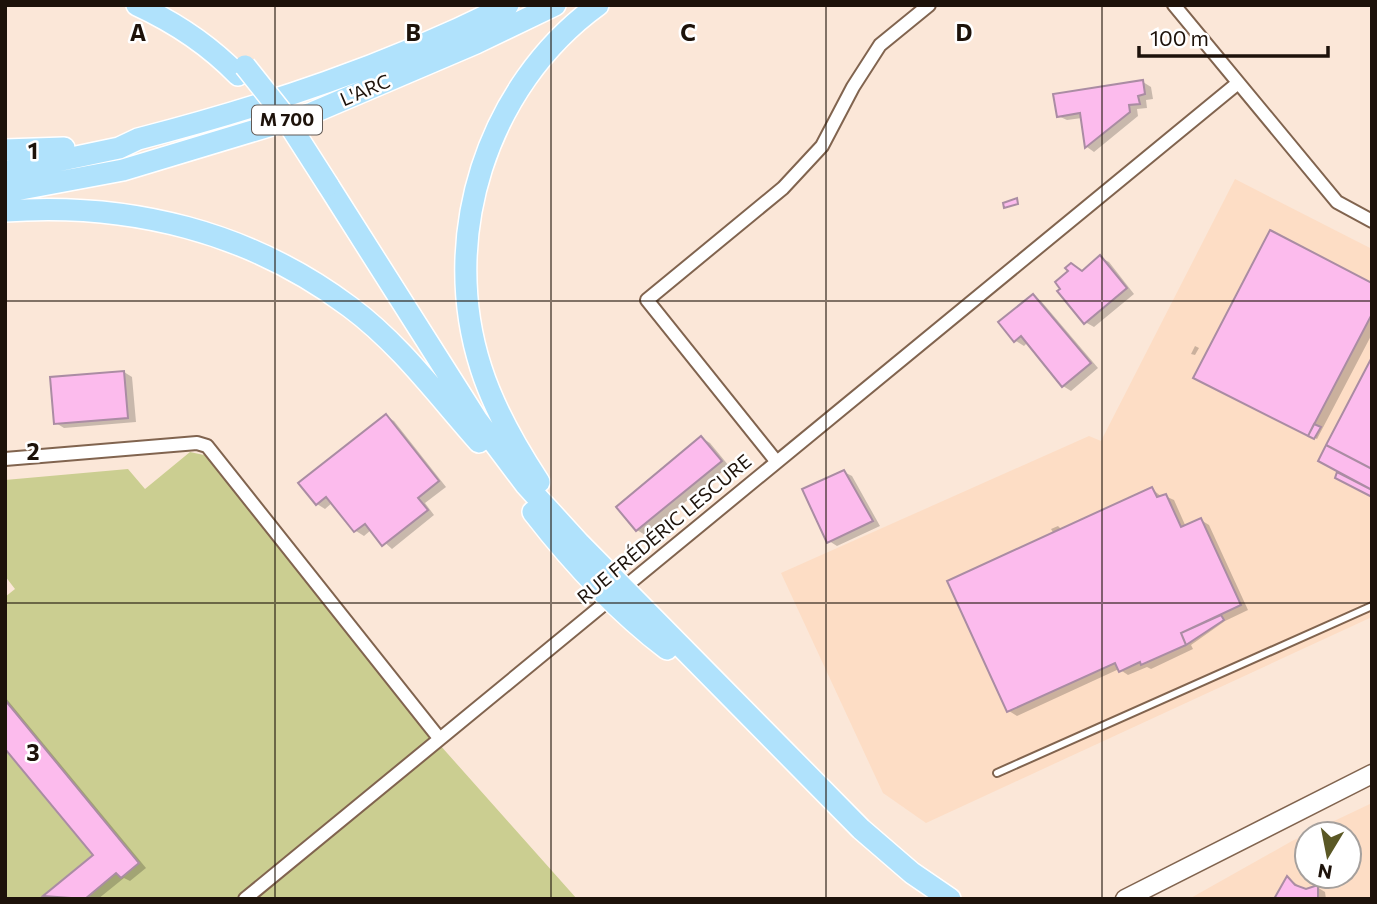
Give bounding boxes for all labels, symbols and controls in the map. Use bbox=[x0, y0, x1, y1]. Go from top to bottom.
scale bar bbox=[1139, 14, 1328, 58]
text: A bbox=[130, 18, 147, 46]
text: B bbox=[405, 18, 421, 46]
text: C bbox=[680, 18, 696, 46]
text: D bbox=[956, 18, 973, 46]
text: 100 m bbox=[1150, 25, 1209, 50]
street label: L'ARC bbox=[336, 69, 393, 110]
road number: M 700 bbox=[252, 106, 322, 134]
text: 1 bbox=[28, 136, 38, 164]
text: 2 bbox=[26, 437, 40, 465]
street label: RUE FRÉDÉRIC LESCURE bbox=[572, 449, 755, 608]
text: 3 bbox=[26, 738, 40, 766]
north arrow bbox=[1293, 820, 1363, 890]
text: N bbox=[1316, 860, 1334, 885]

